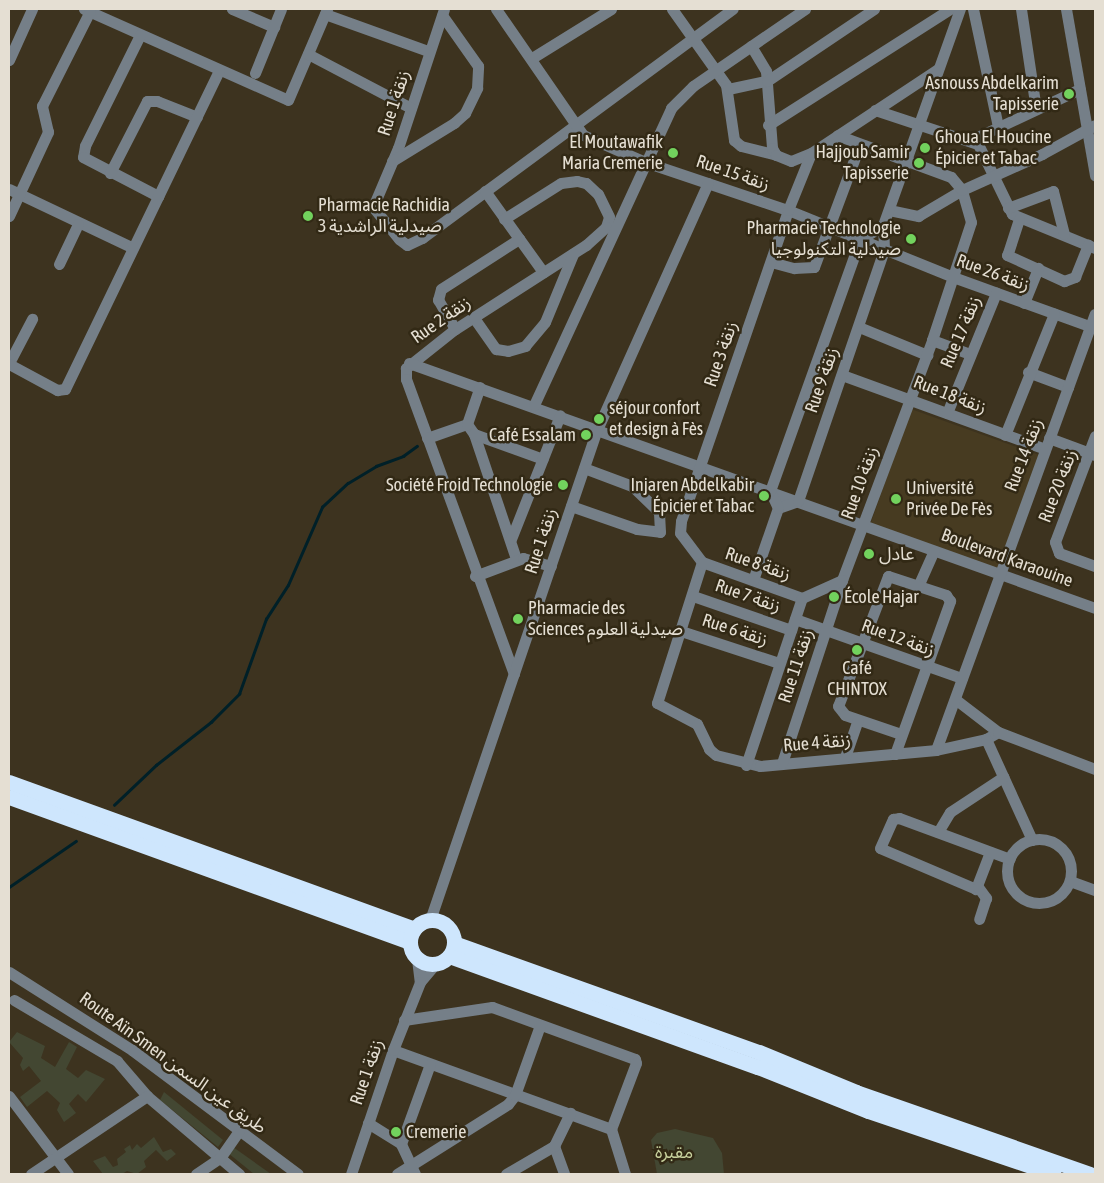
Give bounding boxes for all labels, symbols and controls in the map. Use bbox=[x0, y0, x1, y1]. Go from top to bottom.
street label: Rue 1 زنقة bbox=[373, 67, 415, 139]
place label: Asnouss Abdelkarim Tapisserie bbox=[925, 73, 1059, 116]
marker: Asnouss Abdelkarim Tapisserie bbox=[1063, 88, 1075, 100]
place label: Ghoua El Houcine Épicier et Tabac bbox=[935, 127, 1051, 170]
place label: El Moutawafik Maria Cremerie bbox=[562, 132, 663, 174]
place label: Hajjoub Samir Tapisserie bbox=[815, 142, 909, 184]
marker: Ghoua El Houcine Épicier et Tabac bbox=[919, 142, 931, 154]
marker: El Moutawafik Maria Cremerie bbox=[667, 147, 679, 159]
street label: Rue 15 زنقة bbox=[693, 150, 773, 196]
marker: Hajjoub Samir Tapisserie bbox=[913, 157, 925, 169]
place label: Pharmacie Rachidia 3 صيدلية الراشدية bbox=[318, 195, 450, 238]
marker: Pharmacie Rachidia 3 صيدلية الراشدية bbox=[302, 210, 314, 222]
place label: Pharmacie Technologie صيدلية التكنولوجيا bbox=[746, 218, 901, 260]
marker: Pharmacie Technologie صيدلية التكنولوجيا bbox=[905, 233, 917, 245]
street label: Rue 26 زنقة bbox=[953, 250, 1033, 296]
street label: Rue 2 زنقة bbox=[407, 292, 475, 348]
street label: Rue 17 زنقة bbox=[936, 293, 986, 371]
street label: Rue 3 زنقة bbox=[700, 318, 742, 390]
street label: Rue 9 زنقة bbox=[801, 344, 843, 416]
street label: Rue 18 زنقة bbox=[911, 371, 989, 419]
place label: séjour confort et design à Fès bbox=[609, 398, 703, 440]
marker: séjour confort et design à Fès bbox=[593, 413, 605, 425]
street label: Rue 14 زنقة bbox=[1000, 416, 1048, 494]
place label: Café Essalam bbox=[489, 424, 576, 446]
marker: Café Essalam bbox=[580, 429, 592, 441]
street label: Rue 10 زنقة bbox=[837, 443, 883, 523]
street label: Rue 20 زنقة bbox=[1034, 447, 1082, 525]
place label: Société Froid Technologie bbox=[386, 474, 553, 496]
place label: Injaren Abdelkabir Épicier et Tabac bbox=[630, 475, 754, 518]
place label: Université Privée De Fès bbox=[906, 478, 992, 520]
marker: Société Froid Technologie bbox=[557, 479, 569, 491]
marker: Injaren Abdelkabir Épicier et Tabac bbox=[758, 490, 770, 502]
marker: Université Privée De Fès bbox=[890, 493, 902, 505]
street label: Rue 1 زنقة bbox=[520, 505, 562, 577]
street label: Boulevard Karaouine bbox=[938, 524, 1076, 592]
street label: Rue 8 زنقة bbox=[722, 543, 794, 585]
place label: عادل bbox=[879, 543, 914, 565]
marker: عادل bbox=[863, 548, 875, 560]
street label: Rue 7 زنقة bbox=[712, 575, 784, 617]
place label: École Hajar bbox=[844, 586, 919, 608]
marker: École Hajar bbox=[828, 591, 840, 603]
place label: Pharmacie des Sciences صيدلية العلوم bbox=[528, 598, 683, 640]
street label: Rue 6 زنقة bbox=[699, 609, 771, 651]
marker: Pharmacie des Sciences صيدلية العلوم bbox=[512, 613, 524, 625]
street label: Rue 12 زنقة bbox=[858, 615, 938, 661]
street label: Rue 11 زنقة bbox=[774, 626, 818, 706]
marker: Café CHINTOX bbox=[851, 644, 863, 656]
place label: Café CHINTOX bbox=[827, 658, 887, 701]
street label: Rue 4 زنقة bbox=[782, 729, 852, 757]
street label: Route Aïn Smen طريق عين السمن bbox=[75, 988, 271, 1138]
street label: Rue 1 زنقة bbox=[346, 1036, 388, 1108]
place label: Cremerie bbox=[406, 1121, 466, 1143]
marker: Cremerie bbox=[390, 1126, 402, 1138]
park label: مقبرة bbox=[655, 1141, 693, 1163]

